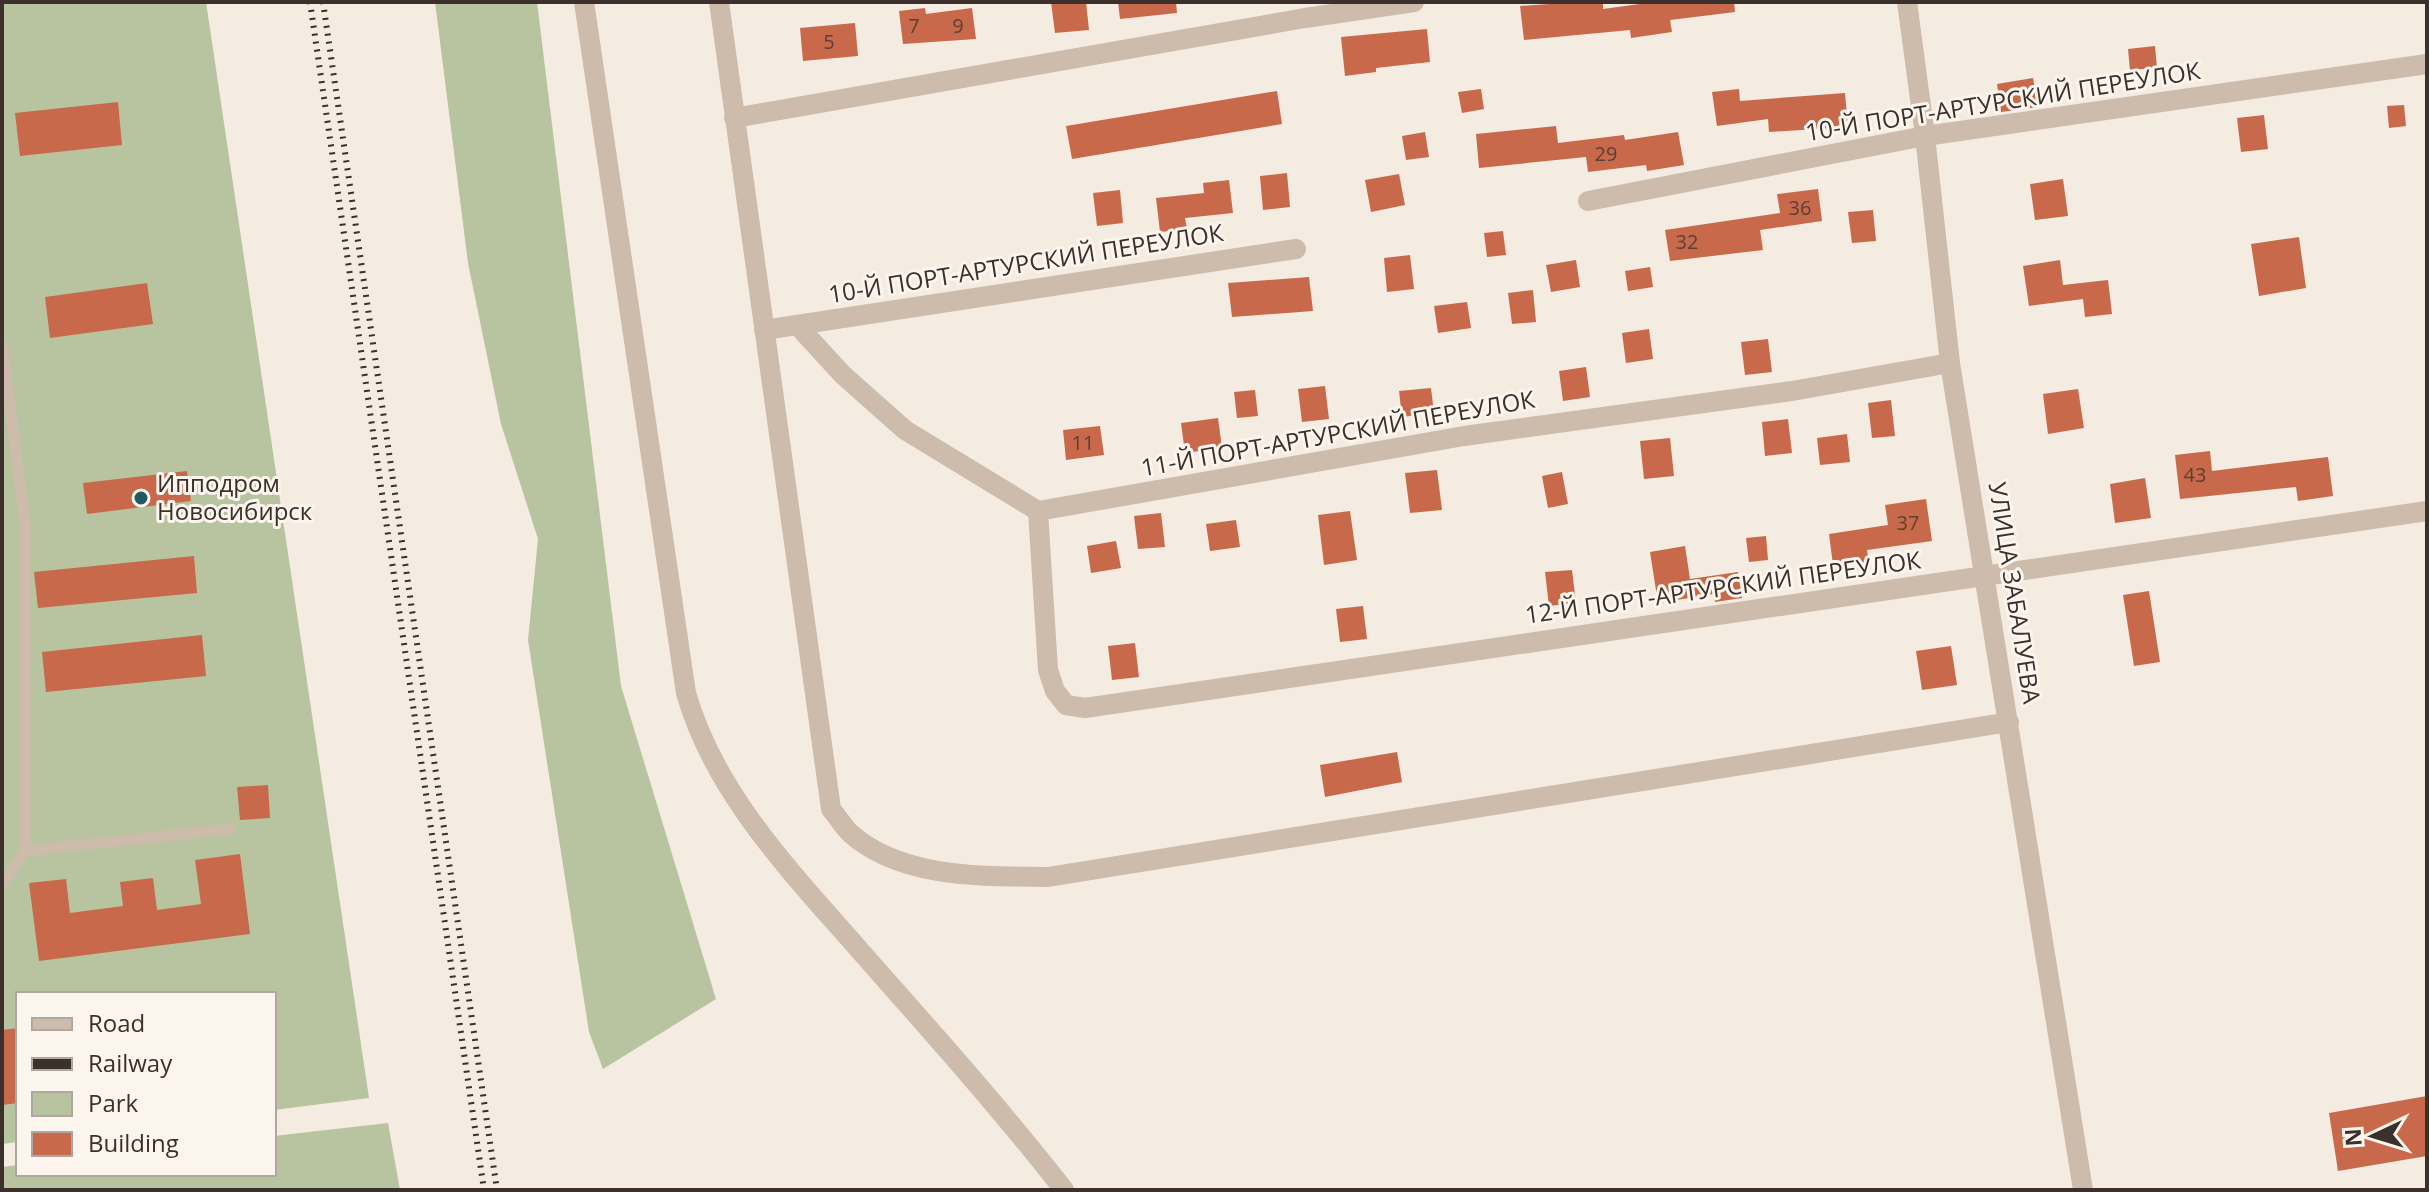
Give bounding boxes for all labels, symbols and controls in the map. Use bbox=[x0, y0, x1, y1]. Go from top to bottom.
house number: 7 bbox=[908, 12, 920, 39]
house number: 9 bbox=[952, 12, 964, 39]
house number: 5 bbox=[823, 28, 835, 55]
street label: 10-Й ПОРТ-АРТУРСКИЙ ПЕРЕУЛОК bbox=[1803, 53, 2203, 148]
house number: 29 bbox=[1595, 140, 1617, 167]
house number: 36 bbox=[1789, 194, 1811, 221]
street label: 10-Й ПОРТ-АРТУРСКИЙ ПЕРЕУЛОК bbox=[826, 215, 1226, 310]
house number: 32 bbox=[1676, 228, 1698, 255]
street label: 11-Й ПОРТ-АРТУРСКИЙ ПЕРЕУЛОК bbox=[1138, 382, 1538, 483]
house number: 11 bbox=[1072, 429, 1094, 456]
house number: 43 bbox=[2184, 461, 2206, 488]
place label: Ипподром Новосибирск bbox=[157, 466, 313, 527]
street label: УЛИЦА ЗАБАЛУЕВА bbox=[1982, 480, 2049, 707]
marker: Ипподром Новосибирск bbox=[132, 489, 150, 507]
house number: 37 bbox=[1897, 509, 1919, 536]
street label: 12-Й ПОРТ-АРТУРСКИЙ ПЕРЕУЛОК bbox=[1523, 542, 1923, 631]
legend bbox=[16, 992, 276, 1176]
text: Road bbox=[88, 1006, 145, 1039]
text: Railway bbox=[88, 1046, 173, 1079]
text: Park bbox=[88, 1086, 139, 1119]
north arrow bbox=[2333, 1096, 2413, 1176]
text: Building bbox=[88, 1126, 179, 1159]
text: N bbox=[2336, 1127, 2368, 1147]

